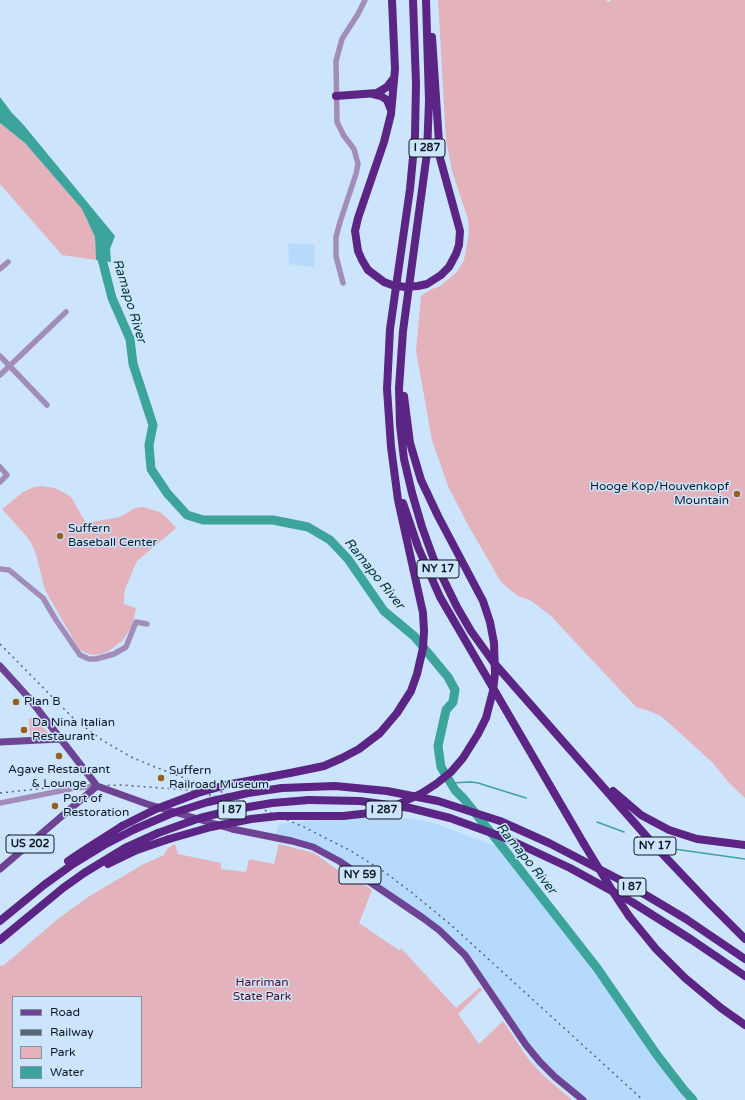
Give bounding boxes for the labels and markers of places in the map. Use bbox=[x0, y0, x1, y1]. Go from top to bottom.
place label: Hooge Kop/Houvenkopf Mountain bbox=[590, 480, 729, 508]
marker: Hooge Kop/Houvenkopf Mountain bbox=[732, 489, 742, 499]
place label: Suffern Baseball Center bbox=[68, 522, 157, 550]
marker: Suffern Baseball Center bbox=[55, 531, 65, 541]
place label: Plan B bbox=[24, 695, 60, 709]
marker: Plan B bbox=[11, 697, 21, 707]
place label: Da Nina Italian Restaurant bbox=[32, 716, 115, 744]
marker: Da Nina Italian Restaurant bbox=[19, 725, 29, 735]
marker: Agave Restaurant & Lounge bbox=[54, 751, 64, 761]
place label: Agave Restaurant & Lounge bbox=[8, 763, 110, 791]
place label: Suffern Railroad Museum bbox=[169, 764, 269, 792]
marker: Suffern Railroad Museum bbox=[156, 773, 166, 783]
place label: Port of Restoration bbox=[63, 792, 129, 820]
marker: Port of Restoration bbox=[50, 801, 60, 811]

